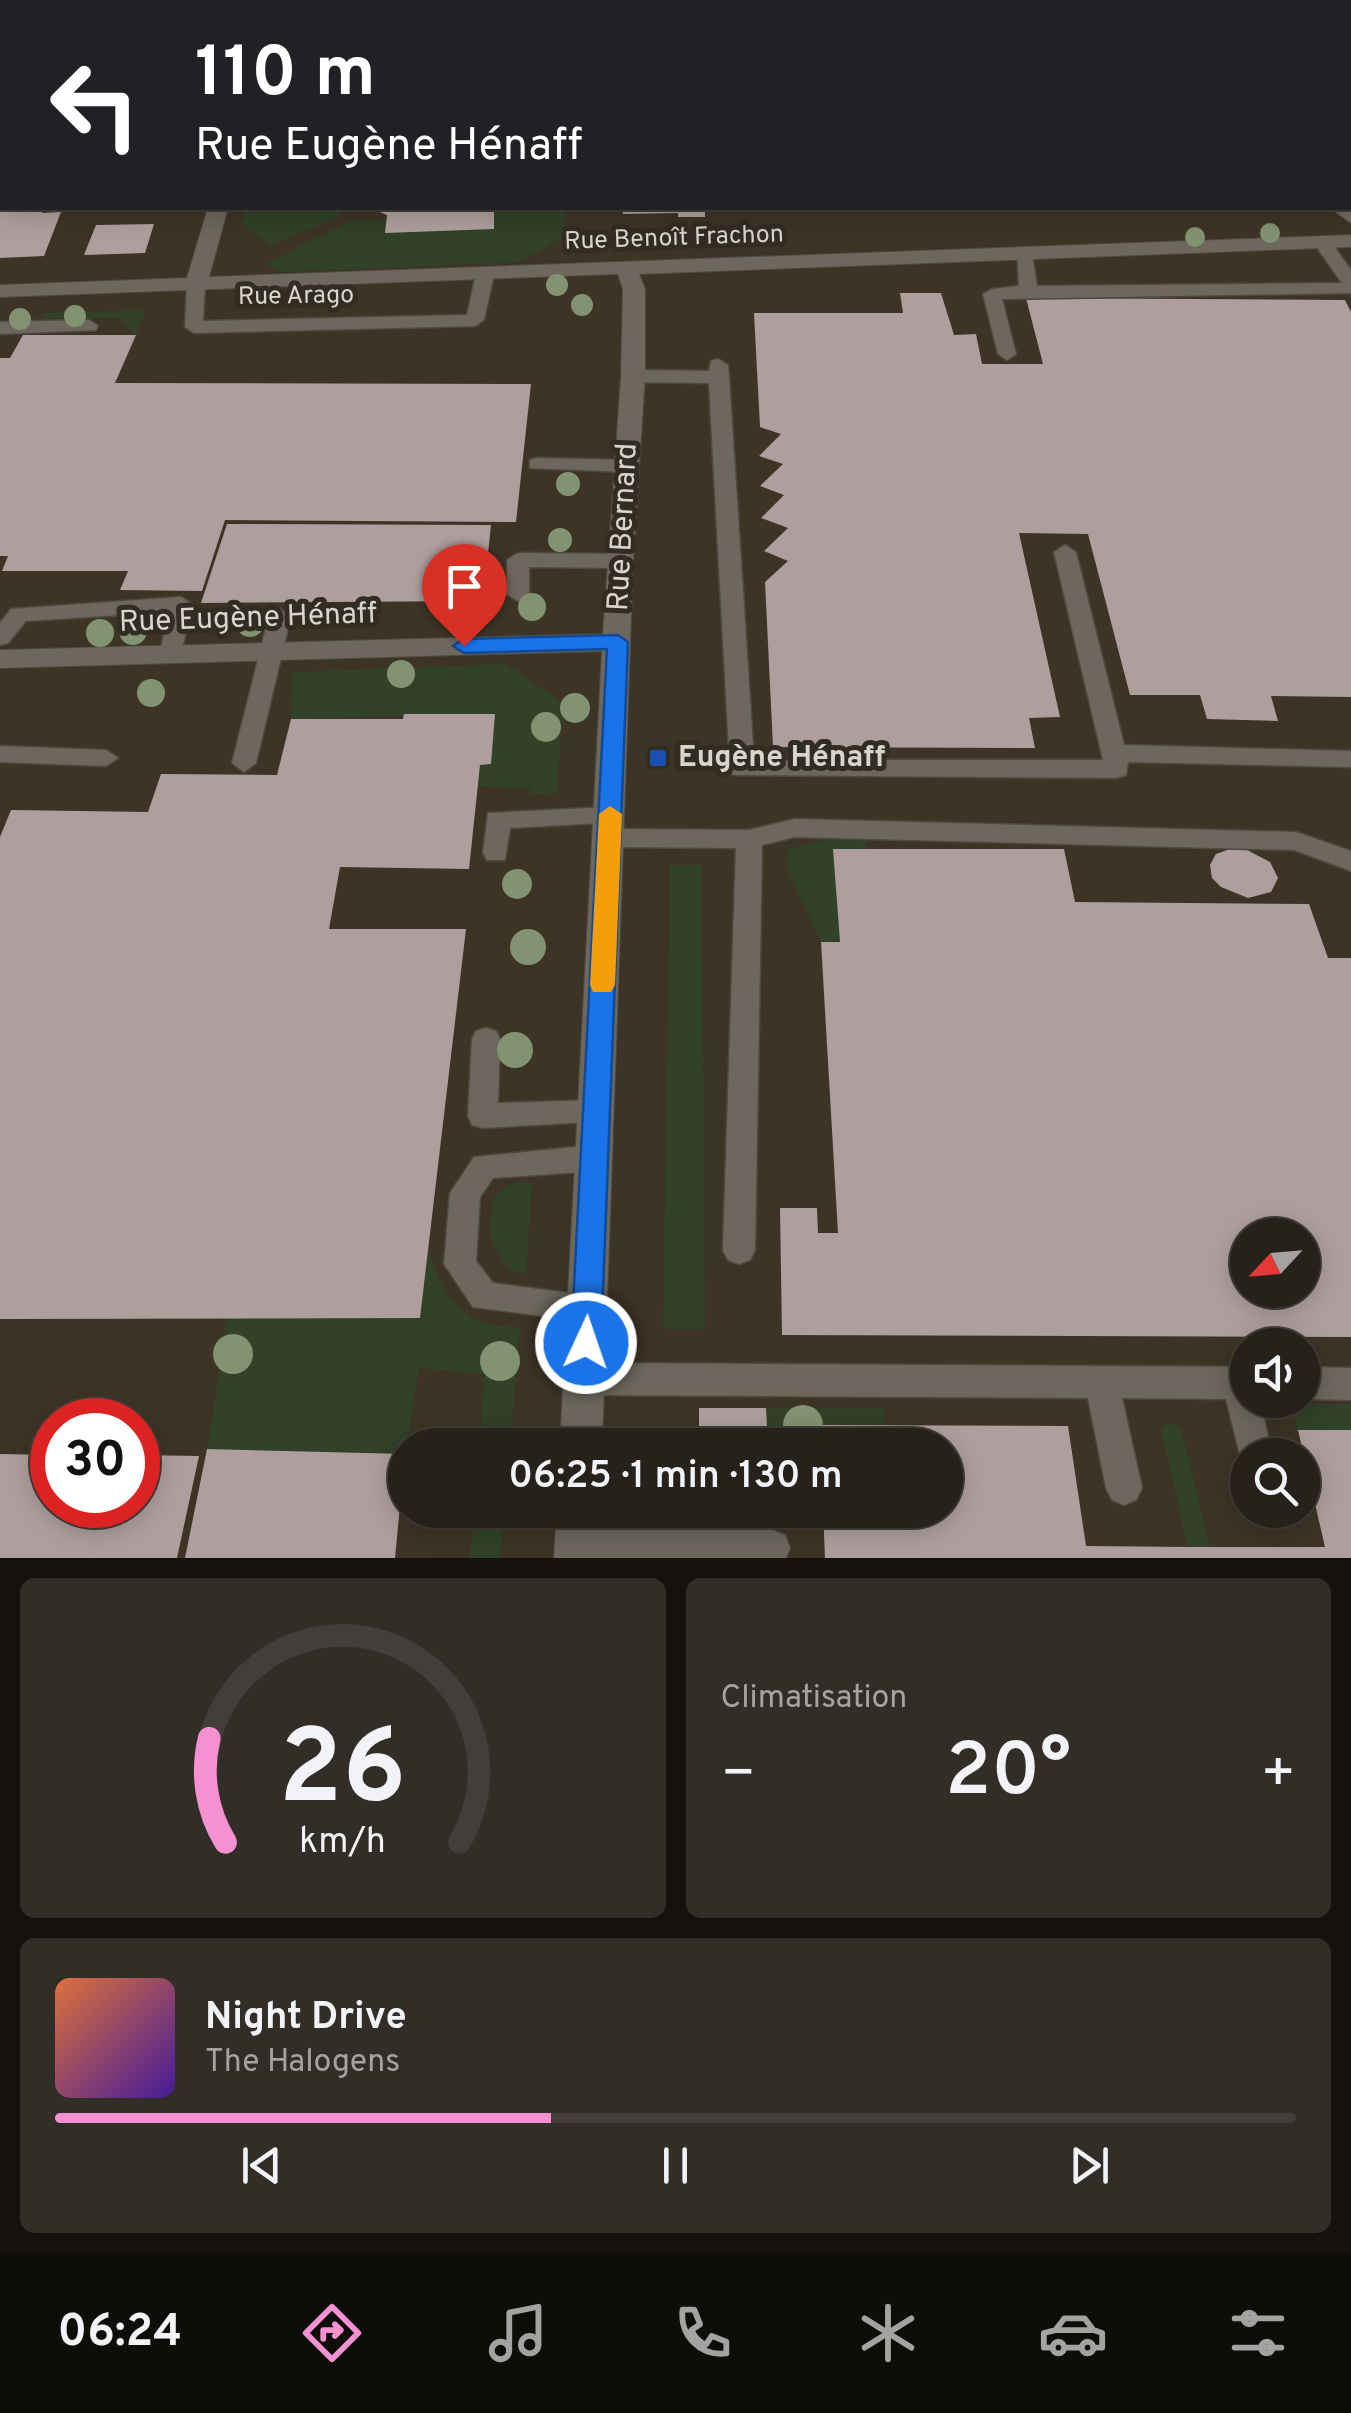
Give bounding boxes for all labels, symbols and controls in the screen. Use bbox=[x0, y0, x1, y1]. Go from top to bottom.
text: 110 m bbox=[195, 32, 376, 121]
icon: left bbox=[30, 40, 160, 170]
text: Rue Eugène Hénaff bbox=[195, 119, 582, 176]
street label: Rue Benoît Frachon bbox=[564, 219, 784, 259]
street label: Rue Arago bbox=[238, 280, 354, 314]
street label: Rue Bernard bbox=[601, 442, 647, 612]
pin bbox=[422, 544, 507, 647]
icon: arrive bbox=[437, 559, 492, 614]
street label: Rue Eugène Hénaff bbox=[118, 596, 378, 642]
place label: Eugène Hénaff bbox=[678, 740, 885, 777]
marker: Eugène Hénaff bbox=[647, 747, 669, 769]
north arrow bbox=[1230, 1218, 1320, 1308]
map controls bbox=[1230, 1218, 1320, 1528]
position arrow bbox=[534, 1291, 638, 1395]
button: sound bbox=[1230, 1328, 1320, 1418]
speed limit sign: 30 bbox=[30, 1398, 160, 1528]
button: search bbox=[1230, 1438, 1320, 1528]
text: 06:25 · 1 min · 130 m bbox=[508, 1453, 843, 1502]
text: Climatisation bbox=[721, 1679, 907, 1719]
text: 26 bbox=[279, 1708, 407, 1840]
text: 20° bbox=[945, 1727, 1071, 1822]
text: − bbox=[721, 1741, 756, 1811]
text: + bbox=[1261, 1741, 1296, 1811]
text: km/h bbox=[299, 1820, 386, 1866]
text: Night Drive bbox=[205, 1994, 407, 2043]
text: The Halogens bbox=[205, 2043, 400, 2083]
icon: previous bbox=[234, 2138, 289, 2193]
icon: pause bbox=[648, 2138, 703, 2193]
icon: next bbox=[1062, 2138, 1117, 2193]
icon: directions bbox=[297, 2298, 367, 2368]
icon: music bbox=[483, 2298, 553, 2368]
icon: phone bbox=[668, 2298, 738, 2368]
icon: climate bbox=[853, 2298, 923, 2368]
icon: car bbox=[1038, 2298, 1108, 2368]
icon: filters bbox=[1223, 2298, 1293, 2368]
text: 06:24 bbox=[58, 2305, 182, 2362]

